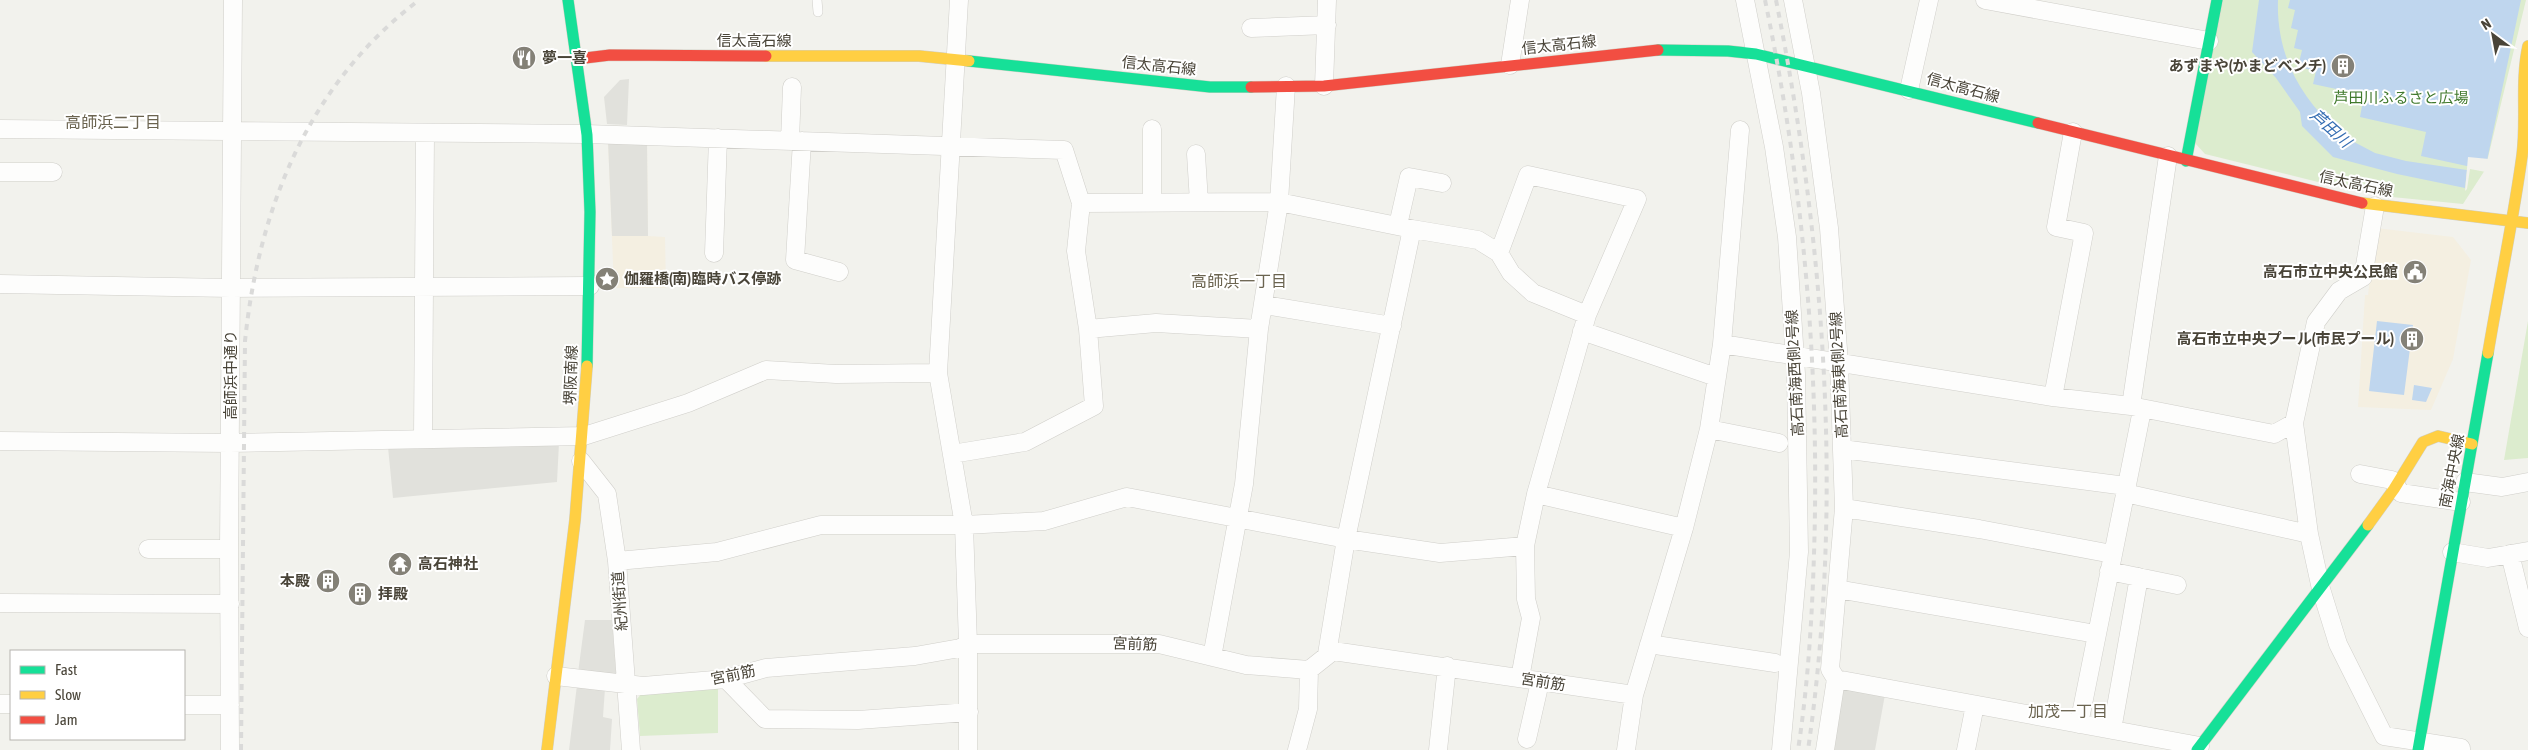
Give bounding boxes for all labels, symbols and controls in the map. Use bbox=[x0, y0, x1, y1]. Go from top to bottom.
north arrow bbox=[2468, 10, 2518, 60]
text: N bbox=[2478, 15, 2494, 33]
street label: 信太高石線 bbox=[716, 32, 792, 49]
street label: 信太高石線 bbox=[1521, 32, 1597, 57]
restaurant icon: 夢一喜 bbox=[511, 45, 537, 71]
place label: 夢一喜 bbox=[542, 49, 587, 66]
street label: 信太高石線 bbox=[1121, 53, 1197, 78]
building icon: あずまや(かまどベンチ) bbox=[2330, 53, 2356, 79]
place label: あずまや(かまどベンチ) bbox=[2169, 57, 2326, 74]
street label: 信太高石線 bbox=[1925, 70, 2002, 105]
park label: 芦田川ふるさと広場 bbox=[2333, 89, 2469, 106]
water label: 芦田川 bbox=[2307, 105, 2356, 152]
district label: 高師浜二丁目 bbox=[65, 113, 161, 131]
street label: 信太高石線 bbox=[2318, 167, 2395, 200]
public building icon: 高石市立中央公民館 bbox=[2402, 259, 2428, 285]
place label: 高石市立中央公民館 bbox=[2263, 263, 2398, 280]
place icon: 伽羅橋(南)臨時バス停跡 bbox=[594, 266, 620, 292]
place label: 伽羅橋(南)臨時バス停跡 bbox=[624, 270, 781, 287]
district label: 高師浜一丁目 bbox=[1191, 272, 1287, 290]
street label: 高石南海西側2号線 bbox=[1783, 309, 1806, 437]
street label: 高石南海東側2号線 bbox=[1827, 311, 1850, 439]
building icon: 高石市立中央プール(市民プール) bbox=[2399, 326, 2425, 352]
street label: 高師浜中通り bbox=[222, 330, 239, 420]
place label: 高石市立中央プール(市民プール) bbox=[2177, 330, 2394, 347]
street label: 堺阪南線 bbox=[561, 345, 580, 405]
street label: 南海中央線 bbox=[2436, 432, 2467, 509]
temple icon: 高石神社 bbox=[387, 551, 413, 577]
place label: 高石神社 bbox=[418, 555, 478, 572]
building icon: 本殿 bbox=[315, 568, 341, 594]
street label: 紀州街道 bbox=[609, 571, 630, 632]
place label: 本殿 bbox=[280, 572, 310, 589]
building icon: 拝殿 bbox=[347, 581, 373, 607]
place label: 拝殿 bbox=[378, 585, 408, 602]
street label: 宮前筋 bbox=[1112, 634, 1158, 653]
legend bbox=[10, 650, 185, 740]
text: Fast bbox=[55, 661, 77, 678]
street label: 宮前筋 bbox=[709, 662, 757, 688]
street label: 宮前筋 bbox=[1520, 670, 1567, 693]
text: Slow bbox=[55, 686, 81, 703]
district label: 加茂一丁目 bbox=[2028, 702, 2108, 720]
text: Jam bbox=[55, 711, 78, 728]

